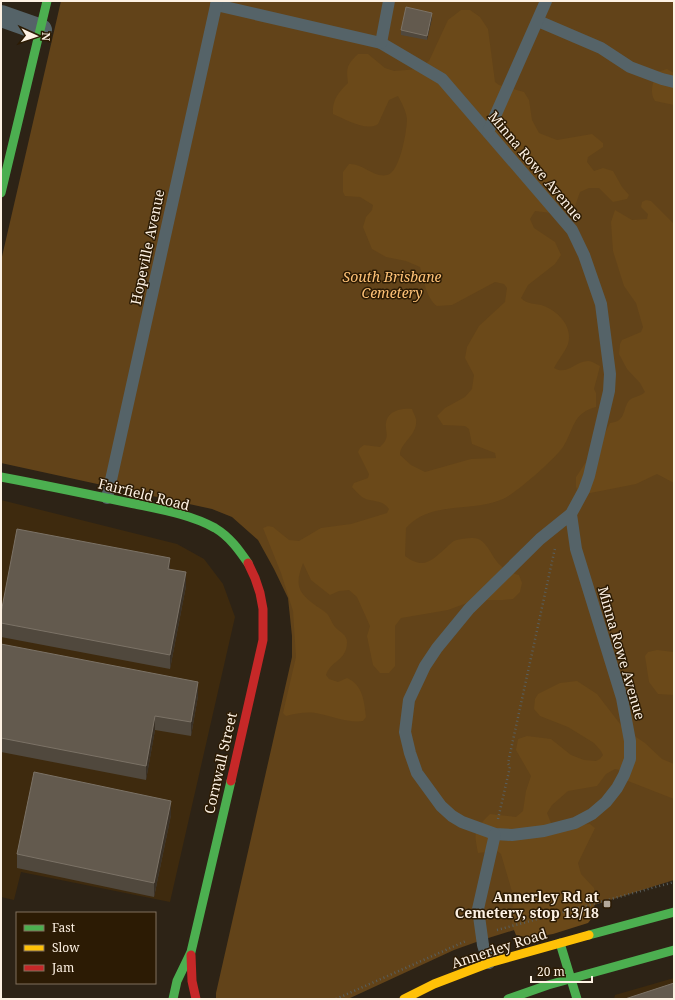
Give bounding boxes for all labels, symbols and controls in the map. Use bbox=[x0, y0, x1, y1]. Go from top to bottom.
north arrow bbox=[16, 16, 56, 56]
text: N bbox=[39, 32, 54, 42]
street label: Minna Rowe Avenue bbox=[484, 107, 588, 225]
street label: Hopeville Avenue bbox=[125, 187, 169, 307]
park label: South Brisbane Cemetery bbox=[343, 267, 442, 302]
street label: Fairfield Road bbox=[96, 473, 192, 515]
street label: Minna Rowe Avenue bbox=[594, 584, 650, 722]
street label: Cornwall Street bbox=[199, 710, 241, 816]
place label: Annerley Rd at Cemetery, stop 13/18 bbox=[455, 887, 599, 922]
marker: Annerley Rd at Cemetery, stop 13/18 bbox=[602, 899, 612, 909]
legend bbox=[16, 912, 156, 984]
text: Fast bbox=[52, 919, 75, 936]
street label: Annerley Road bbox=[449, 924, 549, 972]
text: Slow bbox=[52, 939, 80, 956]
scale bar bbox=[531, 958, 592, 984]
text: Jam bbox=[51, 959, 74, 976]
text: 20 m bbox=[537, 963, 565, 980]

